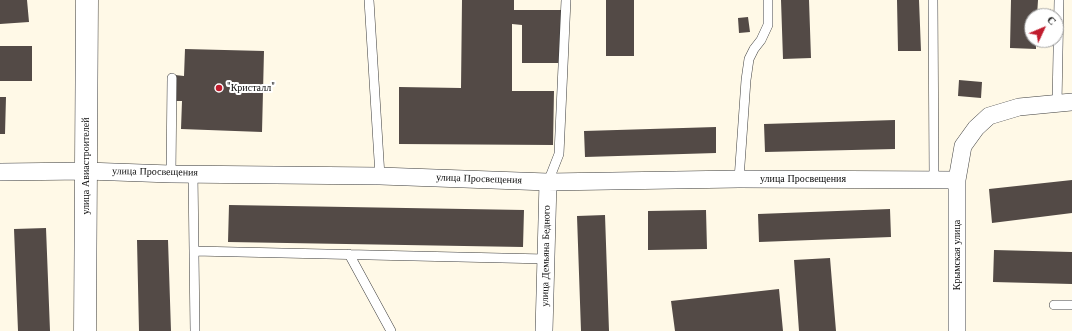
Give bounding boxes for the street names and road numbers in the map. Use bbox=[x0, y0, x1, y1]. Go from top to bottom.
street label: улица Авиастроителей bbox=[80, 117, 92, 215]
street label: улица Просвещения bbox=[112, 165, 198, 179]
street label: улица Просвещения bbox=[436, 172, 522, 186]
street label: улица Просвещения bbox=[760, 173, 846, 185]
street label: улица Демьяна Бедного bbox=[539, 205, 553, 307]
street label: Крымская улица bbox=[951, 220, 963, 290]

